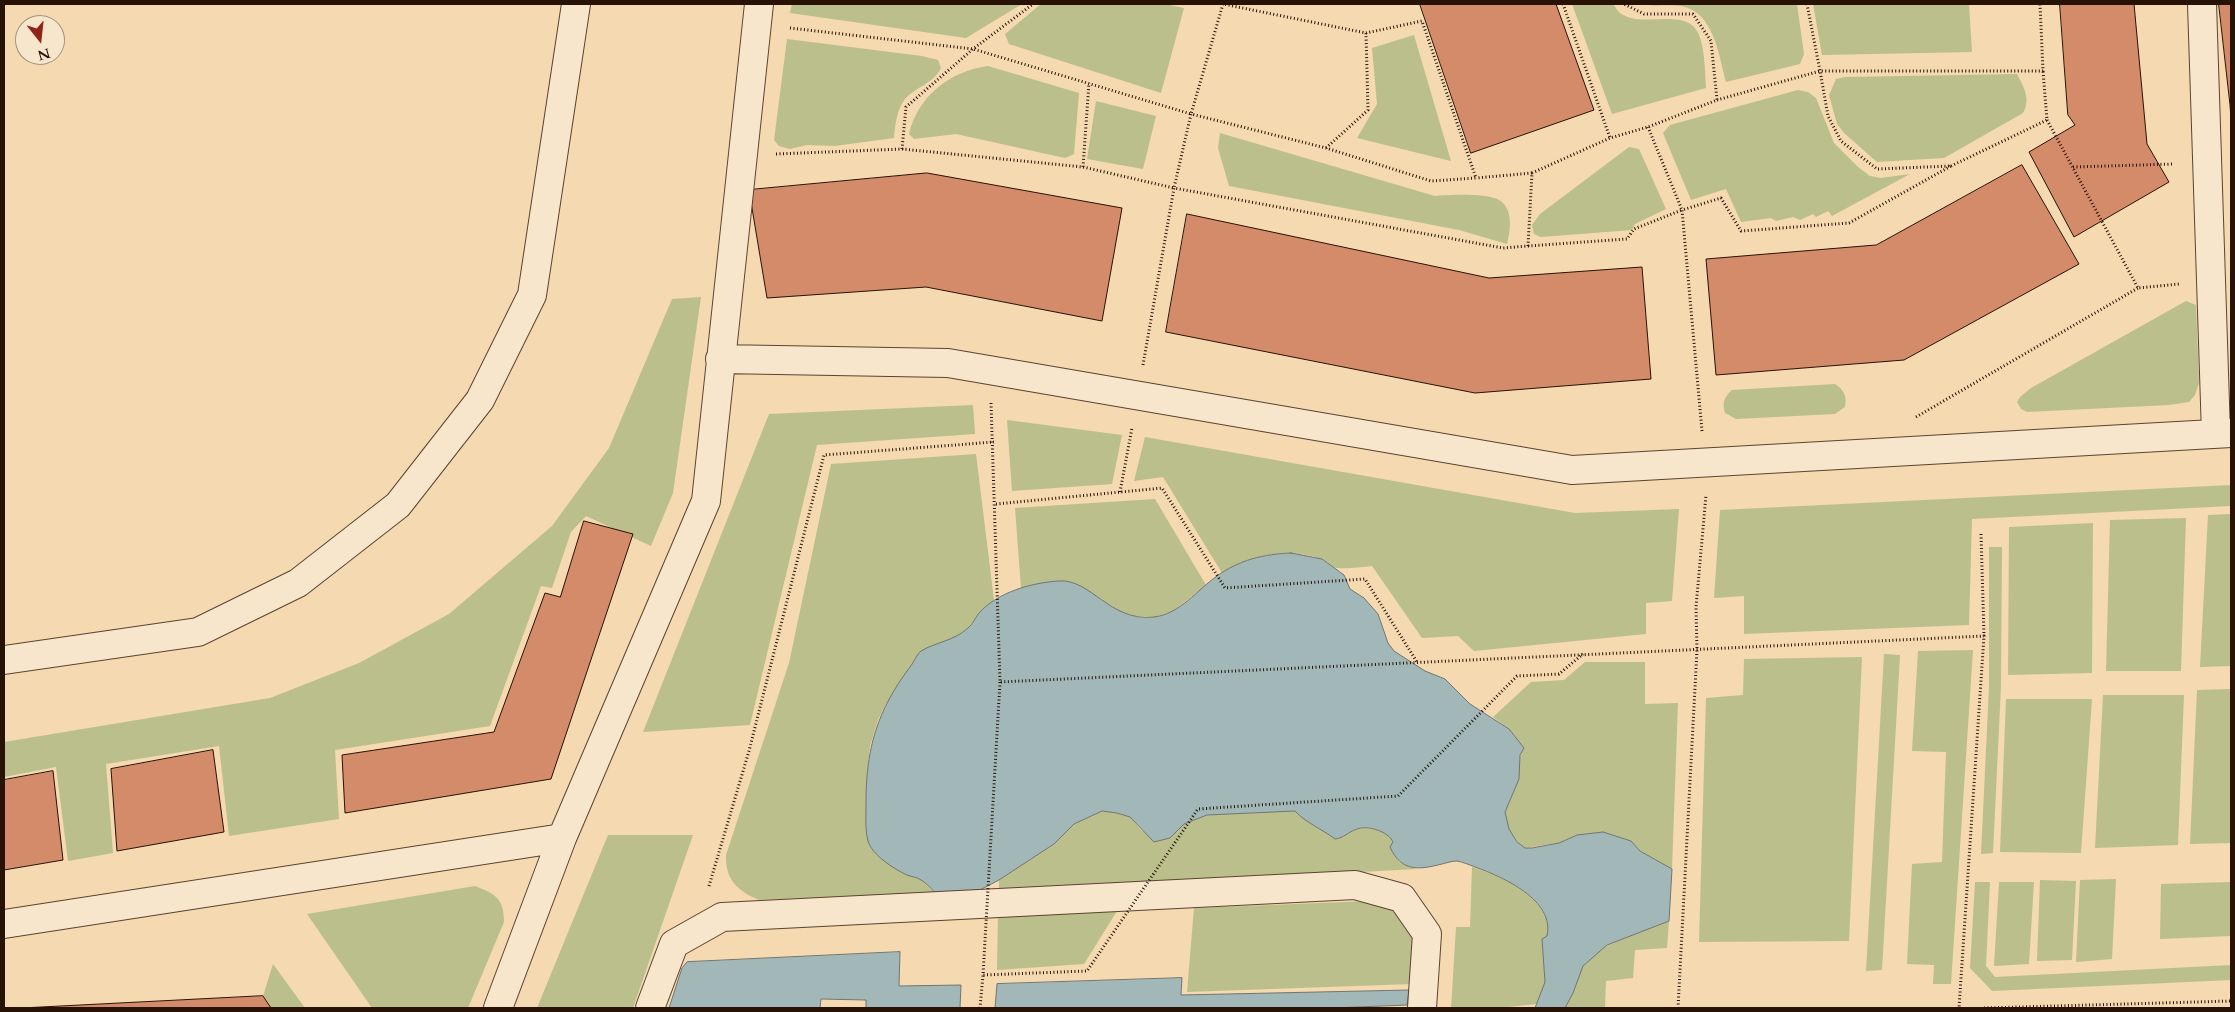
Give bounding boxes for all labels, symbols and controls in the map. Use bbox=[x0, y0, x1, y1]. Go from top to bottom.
north arrow bbox=[15, 15, 65, 65]
text: N bbox=[36, 43, 52, 65]

